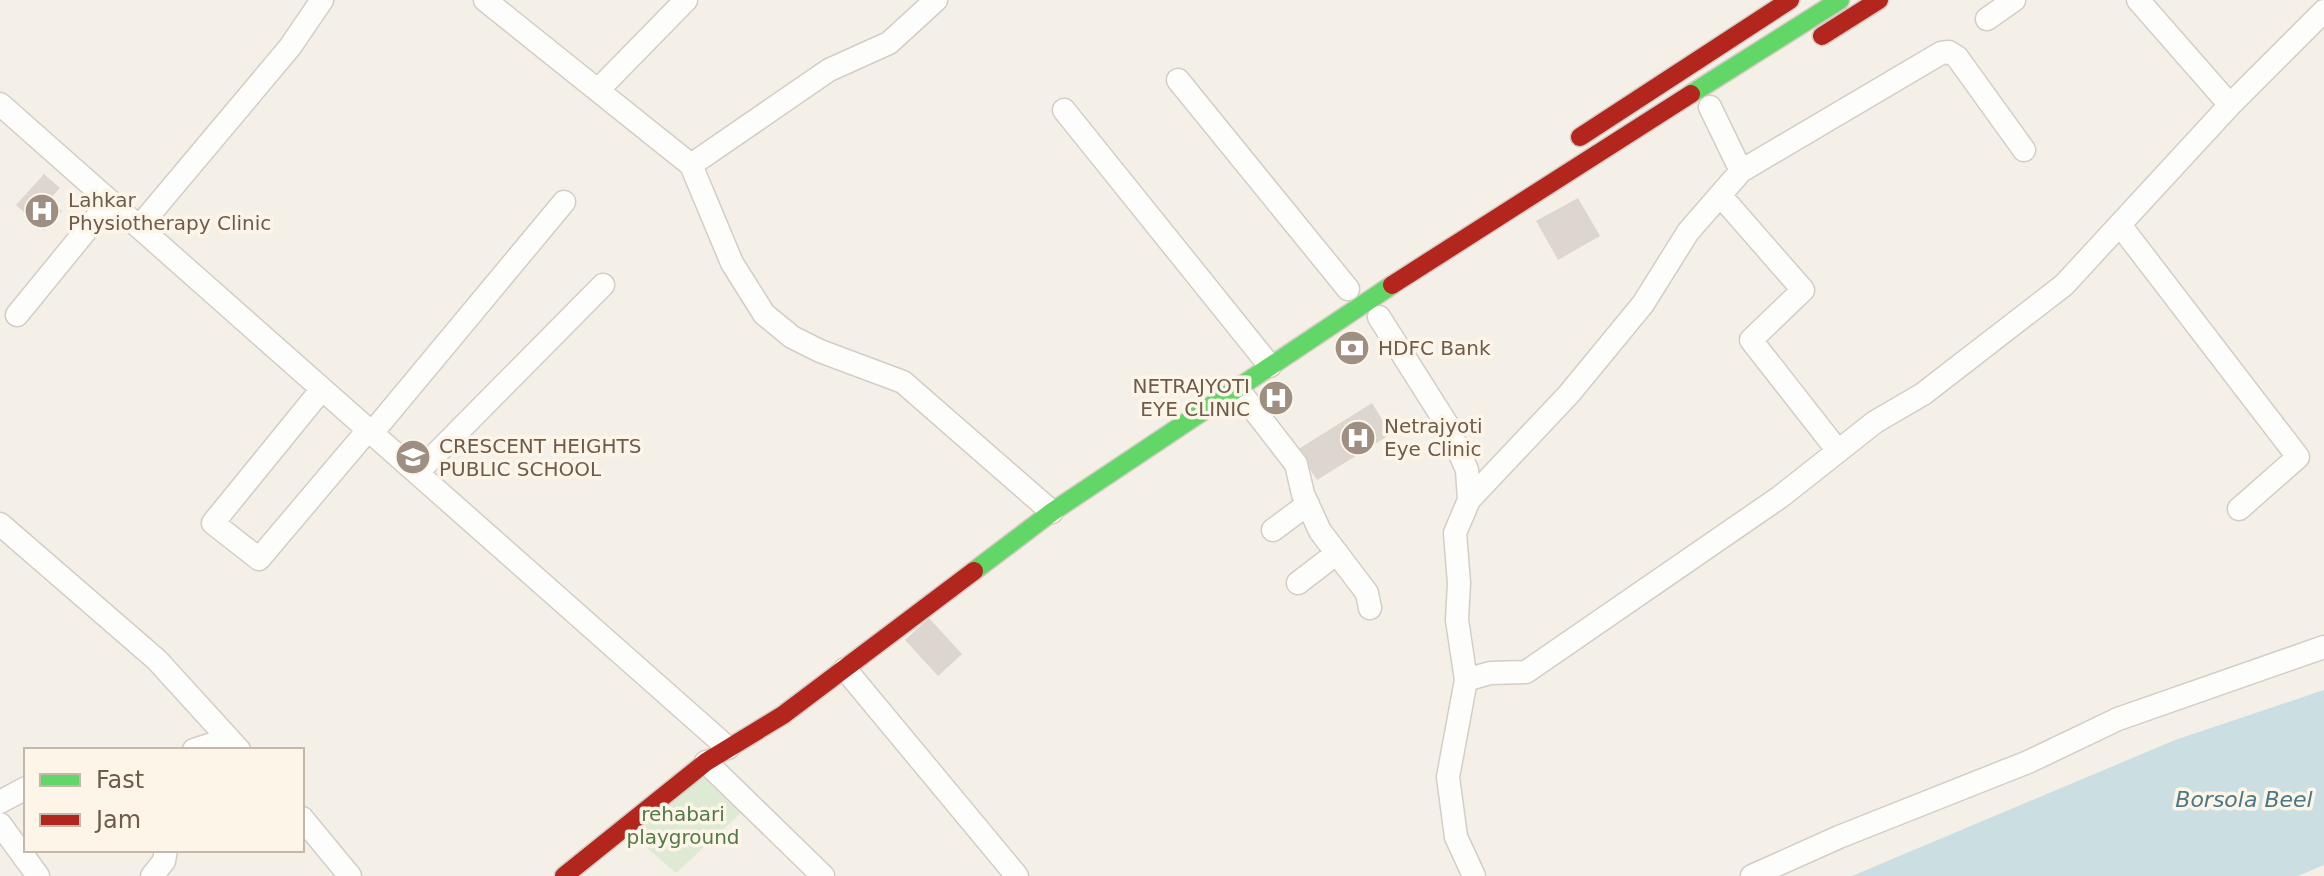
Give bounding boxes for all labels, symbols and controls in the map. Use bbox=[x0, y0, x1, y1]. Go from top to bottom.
place label: Lahkar Physiotherapy Clinic bbox=[68, 188, 271, 235]
hospital icon: Lahkar Physiotherapy Clinic bbox=[23, 192, 61, 230]
bank icon: HDFC Bank bbox=[1333, 329, 1371, 367]
place label: HDFC Bank bbox=[1378, 336, 1491, 360]
place label: NETRAJYOTI EYE CLINIC bbox=[1133, 374, 1250, 421]
hospital icon: NETRAJYOTI EYE CLINIC bbox=[1257, 379, 1295, 417]
place label: Netrajyoti Eye Clinic bbox=[1384, 414, 1483, 461]
hospital icon: Netrajyoti Eye Clinic bbox=[1339, 419, 1377, 457]
place label: CRESCENT HEIGHTS PUBLIC SCHOOL bbox=[439, 434, 641, 481]
school or university icon: CRESCENT HEIGHTS PUBLIC SCHOOL bbox=[394, 438, 432, 476]
legend bbox=[24, 748, 304, 852]
text: Fast bbox=[96, 766, 144, 794]
water label: Borsola Beel bbox=[2175, 787, 2313, 812]
park label: rehabari playground bbox=[626, 802, 740, 849]
text: Jam bbox=[94, 806, 141, 834]

